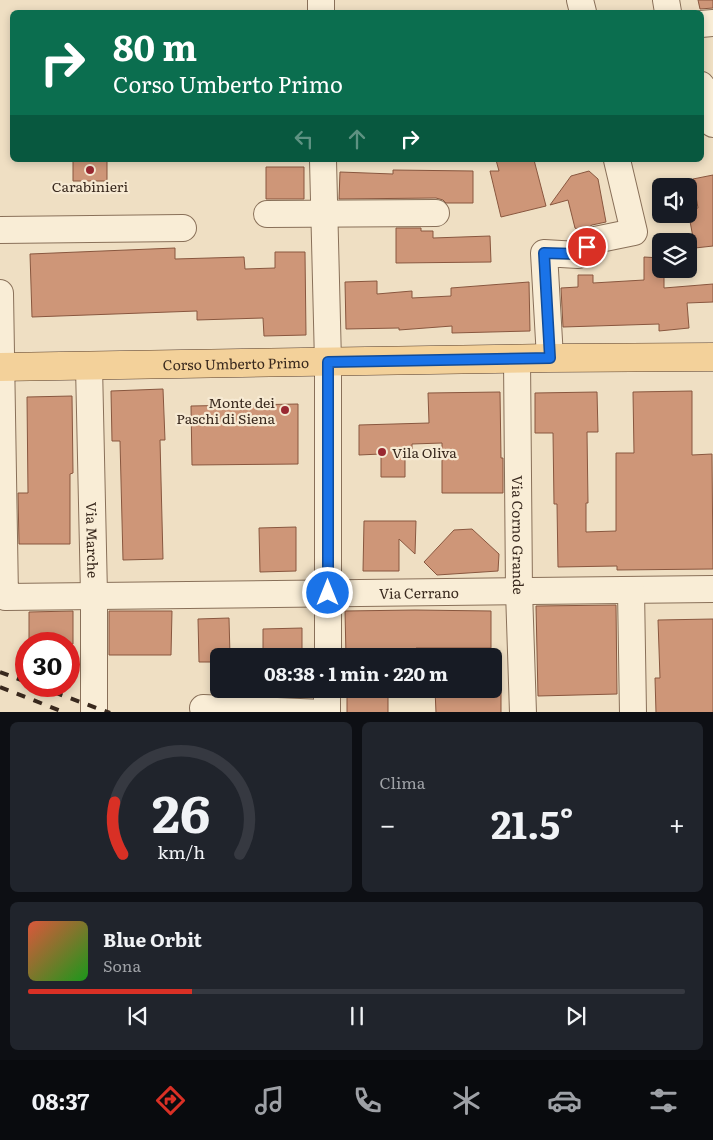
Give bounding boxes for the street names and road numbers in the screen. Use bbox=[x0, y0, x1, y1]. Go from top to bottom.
street label: Corso Umberto Primo bbox=[163, 352, 309, 374]
street label: Via Corno Grande bbox=[508, 475, 529, 595]
street label: Via Marche bbox=[82, 502, 104, 578]
street label: Via Cerrano bbox=[379, 582, 459, 603]

